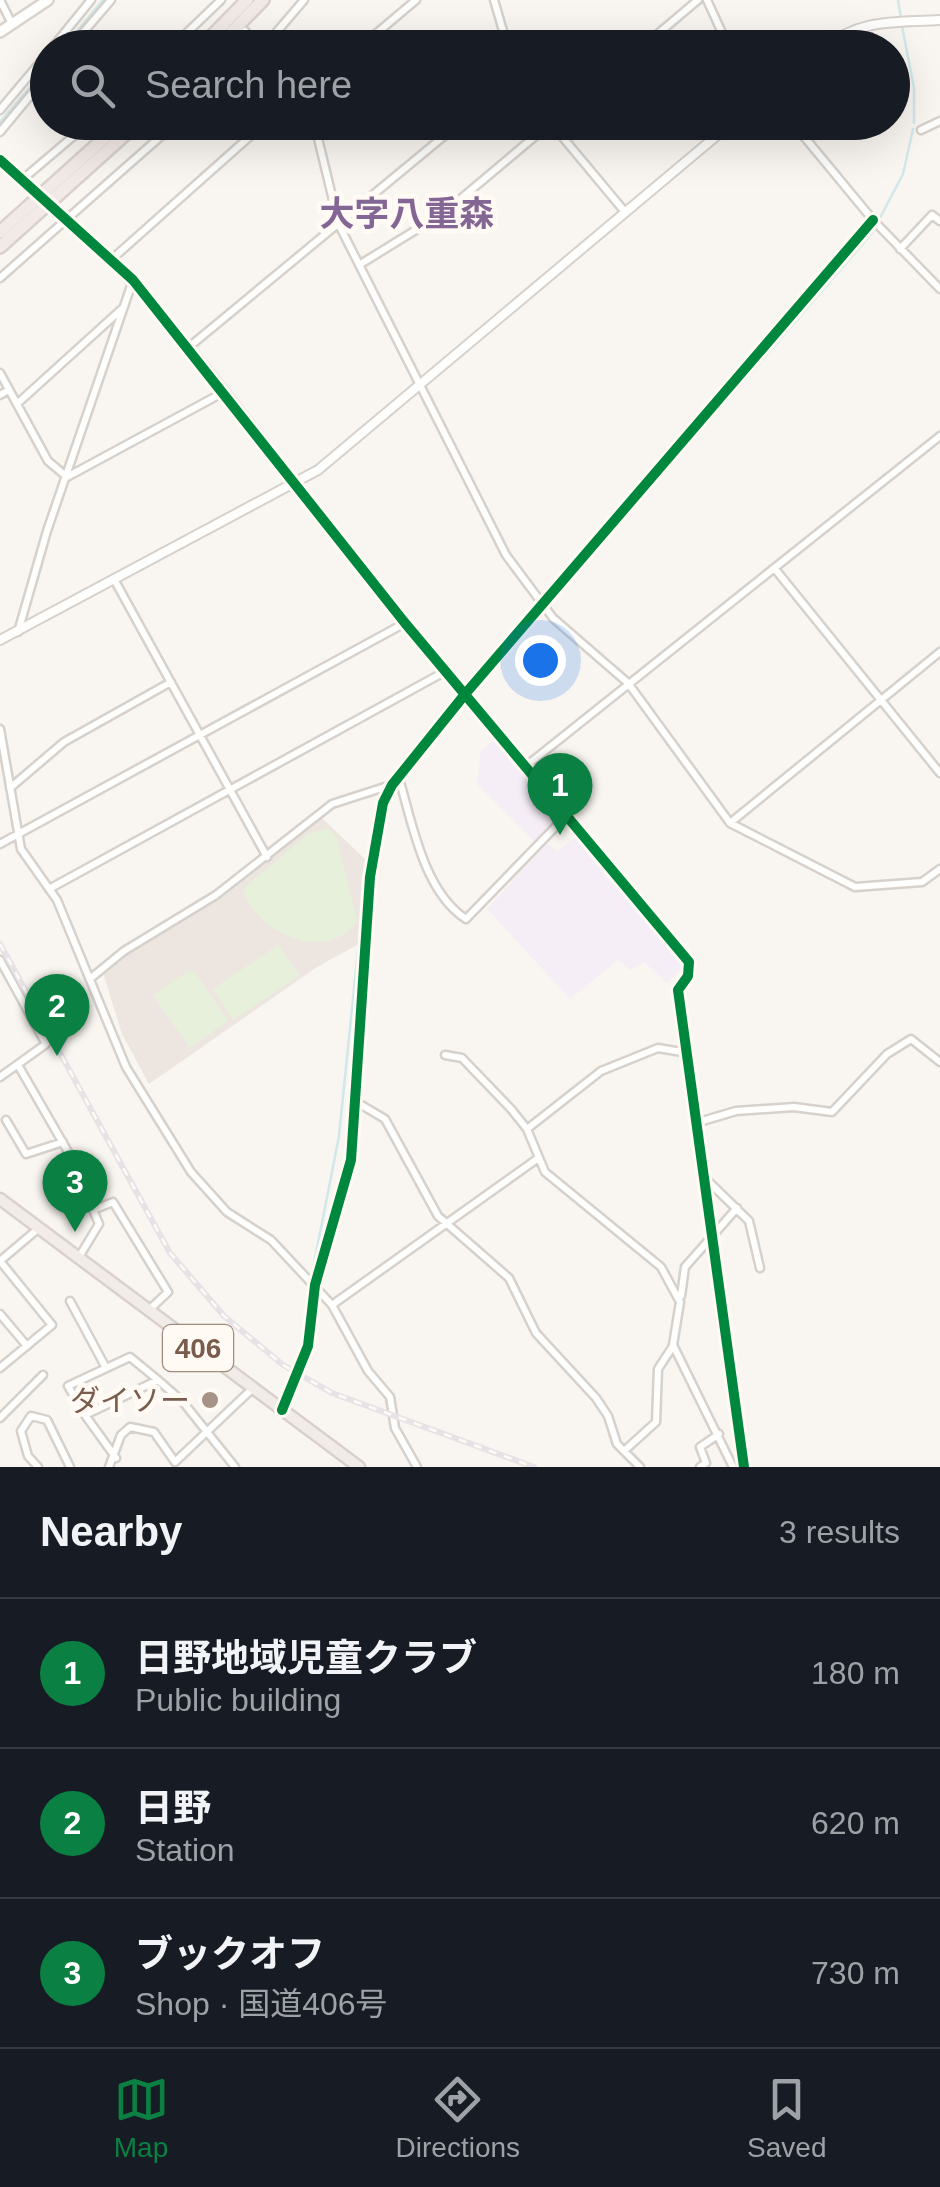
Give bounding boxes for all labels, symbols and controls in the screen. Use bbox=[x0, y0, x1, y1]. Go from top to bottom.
search box bbox=[30, 30, 910, 140]
icon: search bbox=[65, 58, 120, 113]
text: Search here bbox=[145, 64, 352, 106]
district label: 大字八重森 bbox=[319, 194, 495, 233]
your location bbox=[515, 635, 566, 686]
pin: 1 bbox=[528, 752, 592, 835]
pin: 2 bbox=[24, 974, 90, 1056]
pin: 3 bbox=[42, 1150, 108, 1232]
road number: 406 bbox=[163, 1325, 233, 1371]
place label: ダイソー bbox=[70, 1384, 190, 1417]
marker: ダイソー bbox=[199, 1389, 221, 1411]
text: Nearby bbox=[40, 1508, 182, 1555]
text: 3 results bbox=[779, 1514, 900, 1550]
text: 日野地域児童クラブ bbox=[135, 1637, 477, 1679]
text: 1 bbox=[64, 1655, 81, 1691]
text: 180 m bbox=[811, 1655, 900, 1691]
text: Public building bbox=[135, 1682, 341, 1718]
text: 日野 bbox=[135, 1787, 211, 1829]
text: 2 bbox=[64, 1805, 81, 1841]
text: 620 m bbox=[811, 1805, 900, 1841]
text: Station bbox=[135, 1832, 235, 1868]
text: ブックオフ bbox=[135, 1933, 325, 1975]
text: 3 bbox=[64, 1955, 81, 1991]
text: 730 m bbox=[811, 1955, 900, 1991]
text: Shop · 国道406号 bbox=[135, 1986, 388, 2022]
tab: Map bbox=[114, 2072, 169, 2164]
tab: Directions bbox=[396, 2072, 520, 2164]
tab: Saved bbox=[747, 2072, 826, 2164]

